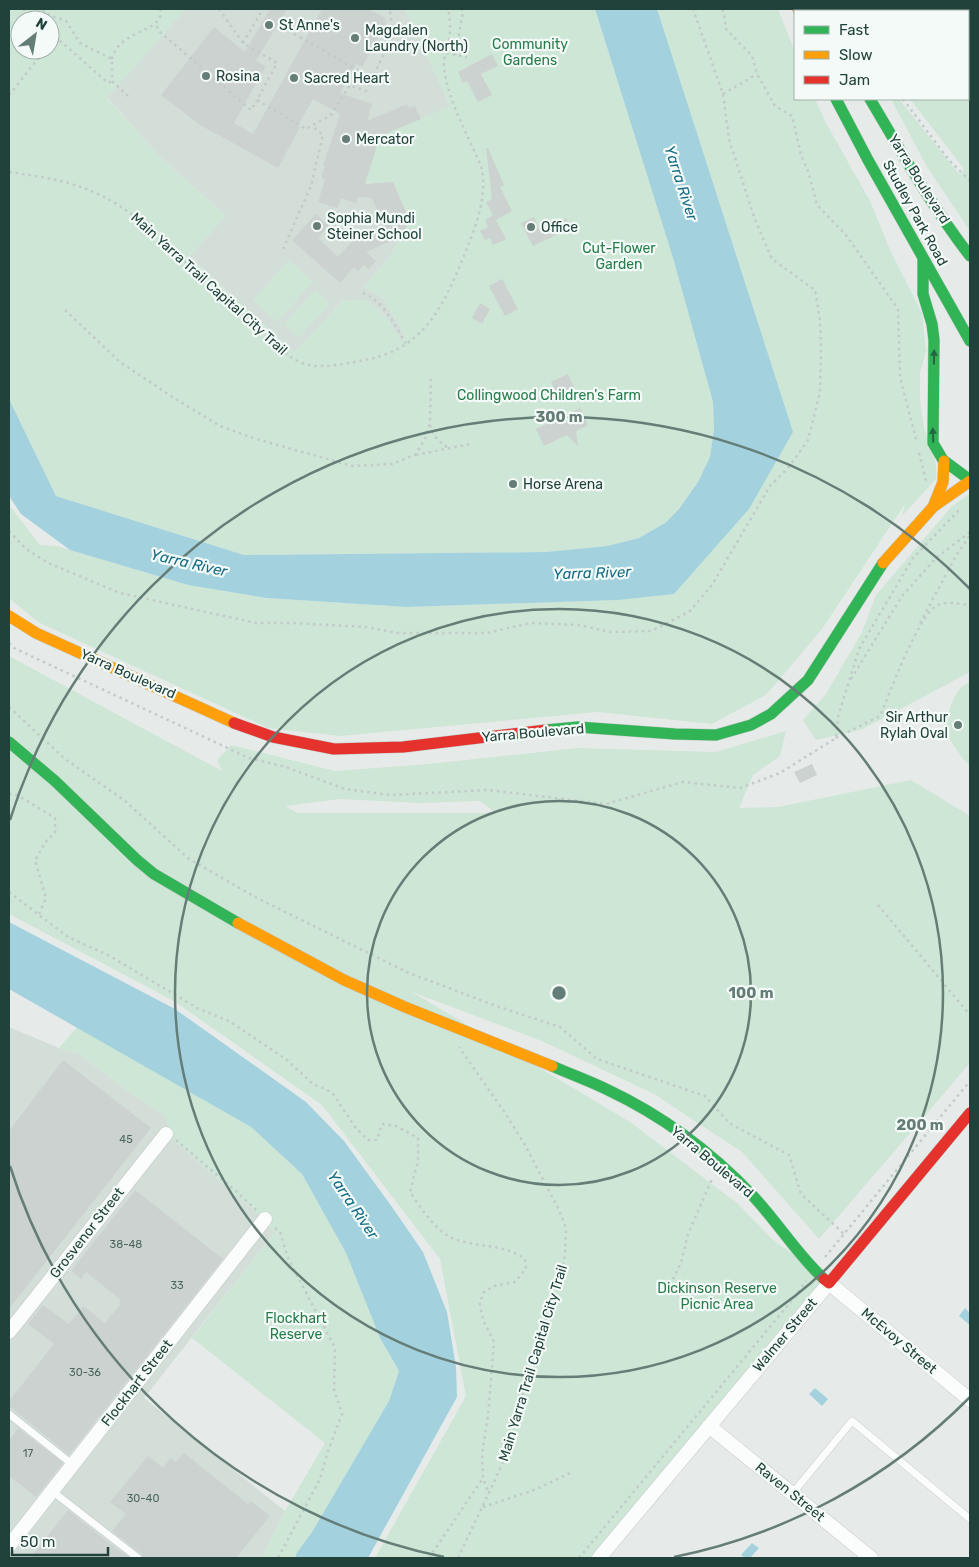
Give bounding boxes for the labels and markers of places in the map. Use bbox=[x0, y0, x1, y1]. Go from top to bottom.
place label: St Anne's bbox=[279, 17, 340, 34]
marker: St Anne's bbox=[263, 19, 275, 31]
place label: Magdalen Laundry (North) bbox=[365, 22, 468, 55]
marker: Magdalen Laundry (North) bbox=[349, 32, 361, 44]
place label: Rosina bbox=[216, 68, 260, 85]
marker: Rosina bbox=[200, 70, 212, 82]
place label: Sacred Heart bbox=[304, 70, 390, 87]
marker: Sacred Heart bbox=[288, 72, 300, 84]
place label: Mercator bbox=[356, 131, 415, 148]
marker: Mercator bbox=[340, 133, 352, 145]
place label: Sophia Mundi Steiner School bbox=[327, 210, 422, 243]
place label: Office bbox=[541, 219, 578, 236]
marker: Sophia Mundi Steiner School bbox=[311, 220, 323, 232]
marker: Office bbox=[525, 221, 537, 233]
place label: Horse Arena bbox=[523, 476, 603, 493]
marker: Horse Arena bbox=[507, 478, 519, 490]
place label: Sir Arthur Rylah Oval bbox=[880, 709, 949, 742]
marker: Sir Arthur Rylah Oval bbox=[952, 719, 964, 731]
centre of rings bbox=[550, 984, 568, 1002]

